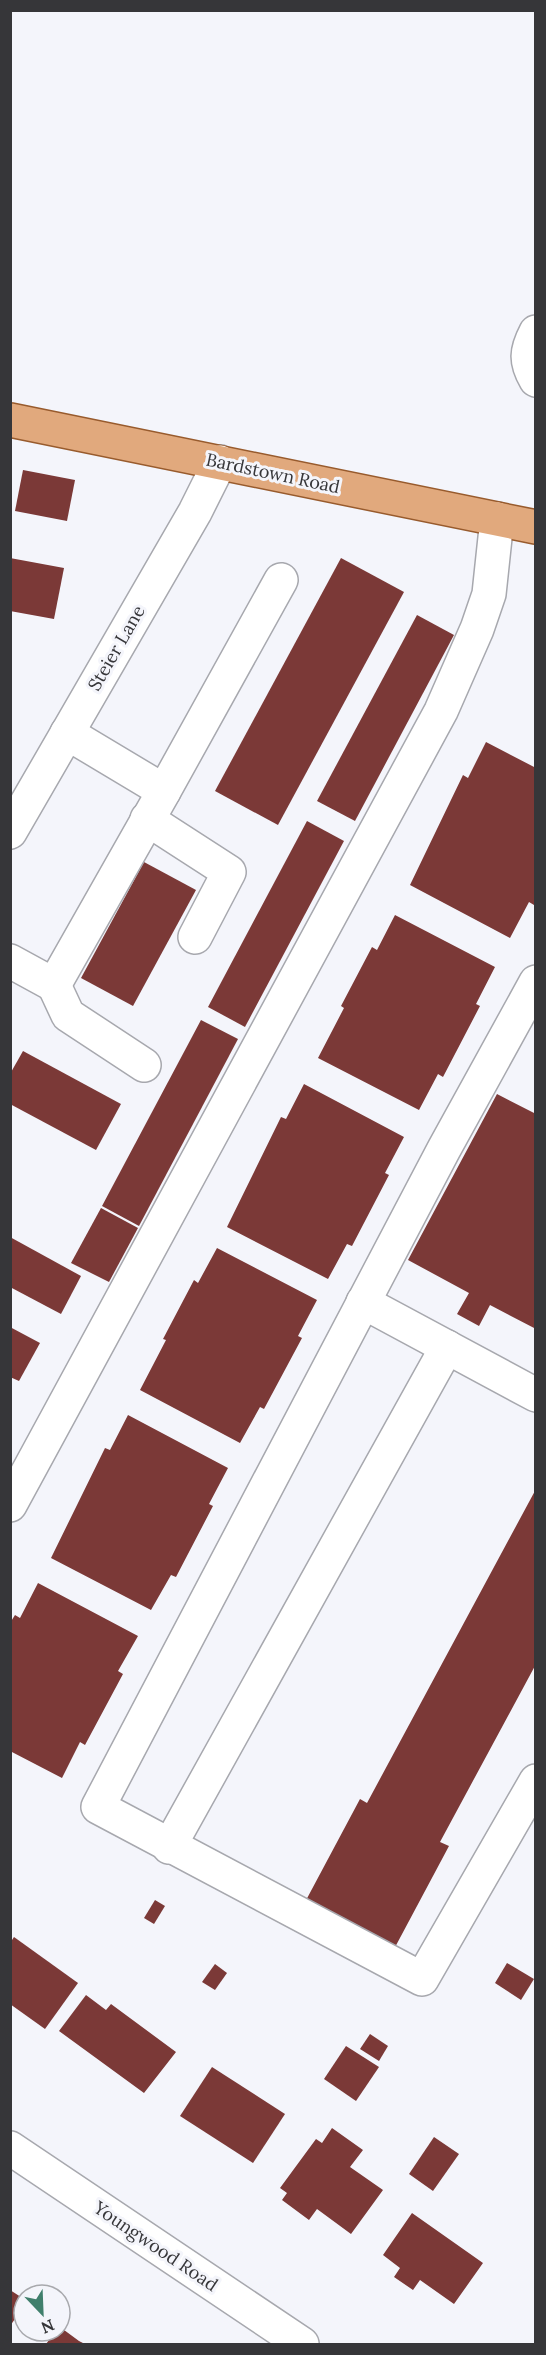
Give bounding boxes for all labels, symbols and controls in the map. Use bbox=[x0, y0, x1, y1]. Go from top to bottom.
street label: Bardstown Road bbox=[204, 448, 342, 498]
street label: Steier Lane bbox=[82, 601, 150, 695]
street label: Youngwood Road bbox=[89, 2195, 223, 2296]
north arrow bbox=[12, 2283, 72, 2343]
text: N bbox=[38, 2315, 57, 2338]

